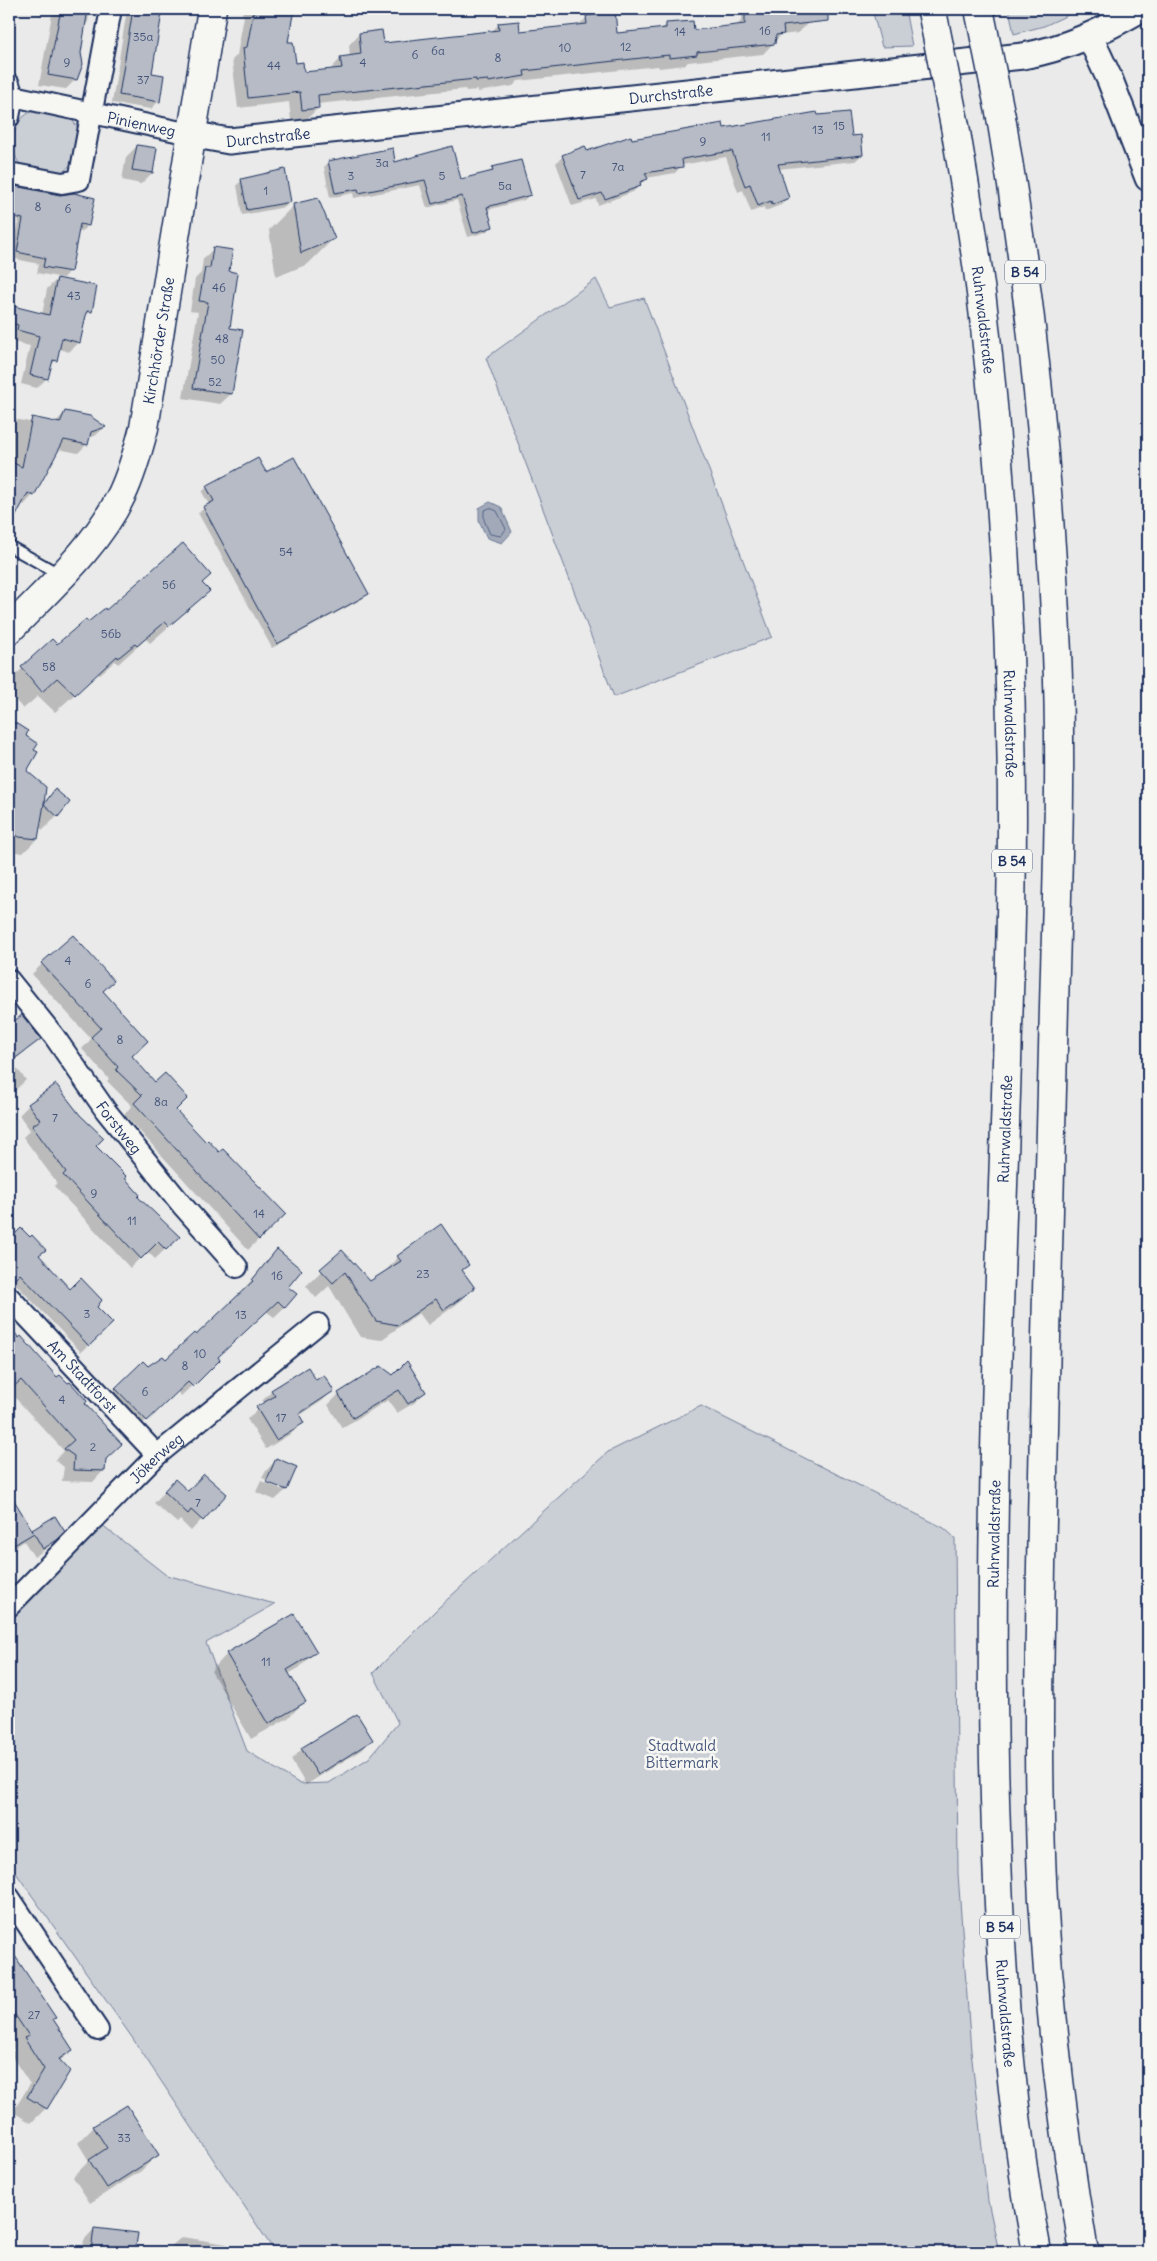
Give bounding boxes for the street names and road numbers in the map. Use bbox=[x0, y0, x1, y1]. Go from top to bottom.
street label: Durchstraße bbox=[628, 80, 714, 108]
street label: Pinienweg bbox=[106, 107, 177, 140]
street label: Durchstraße bbox=[225, 123, 311, 151]
road number: B 54 bbox=[1005, 260, 1045, 284]
street label: Ruhrwaldstraße bbox=[968, 265, 999, 375]
street label: Kirchhörder Straße bbox=[139, 276, 178, 405]
street label: Ruhrwaldstraße bbox=[1000, 669, 1021, 778]
road number: B 54 bbox=[992, 849, 1032, 872]
street label: Ruhrwaldstraße bbox=[994, 1075, 1016, 1183]
street label: Forstweg bbox=[92, 1097, 146, 1158]
street label: Am Stadtforst bbox=[44, 1335, 122, 1416]
street label: Jökerweg bbox=[125, 1428, 187, 1487]
street label: Ruhrwaldstraße bbox=[984, 1480, 1004, 1588]
road number: B 54 bbox=[980, 1915, 1020, 1938]
street label: Ruhrwaldstraße bbox=[992, 1959, 1020, 2068]

